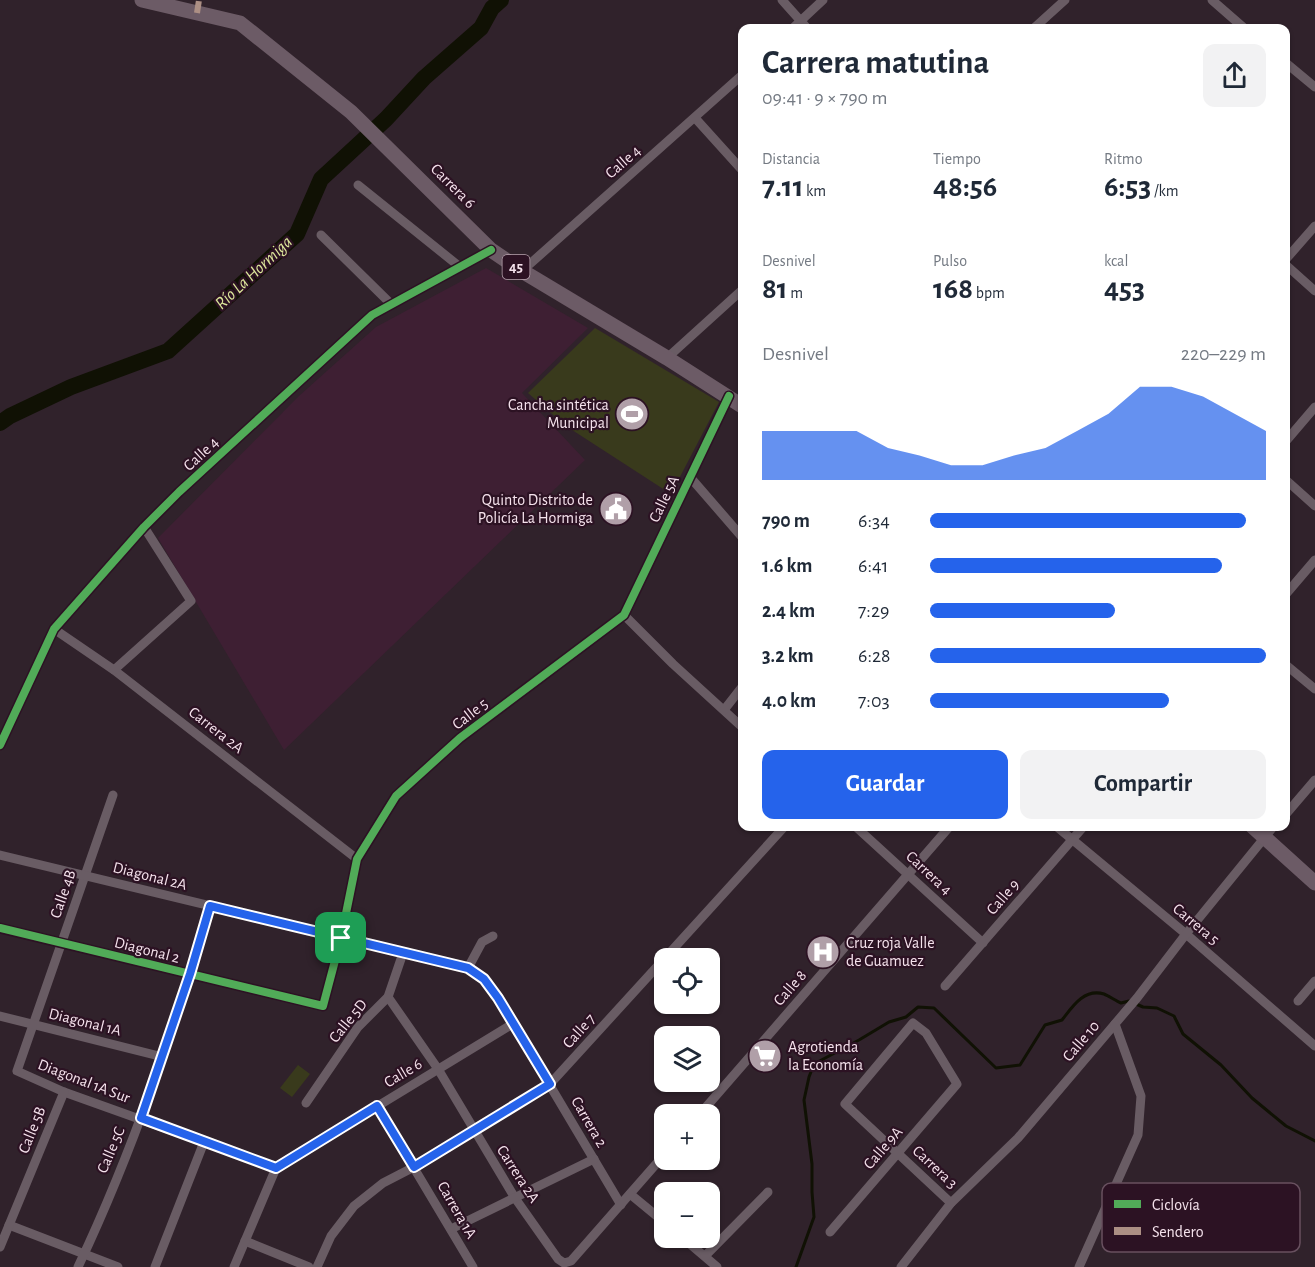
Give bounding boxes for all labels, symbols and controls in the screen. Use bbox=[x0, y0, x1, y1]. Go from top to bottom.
button: share bbox=[1203, 44, 1266, 107]
text: Carrera matutina bbox=[762, 47, 989, 80]
text: 09:41 · 9 × 790 m bbox=[762, 88, 887, 108]
street label: Calle 4 bbox=[602, 142, 644, 182]
text: Distancia bbox=[762, 151, 820, 167]
text: Tiempo bbox=[933, 151, 981, 167]
text: Ritmo bbox=[1104, 151, 1143, 167]
street label: Carrera 6 bbox=[428, 161, 478, 211]
text: 7.11 bbox=[762, 172, 803, 202]
text: 48:56 bbox=[933, 172, 997, 202]
text: 6:53 bbox=[1104, 172, 1151, 202]
text: km bbox=[803, 183, 826, 199]
text: /km bbox=[1151, 183, 1179, 199]
water label: Río La Hormiga bbox=[212, 233, 296, 313]
text: Desnivel bbox=[762, 253, 816, 269]
text: Pulso bbox=[933, 253, 967, 269]
text: kcal bbox=[1104, 253, 1128, 269]
road number: 45 bbox=[502, 255, 530, 279]
text: 81 bbox=[762, 274, 788, 304]
text: 168 bbox=[933, 274, 973, 304]
text: 453 bbox=[1104, 274, 1145, 304]
text: m bbox=[788, 285, 803, 301]
text: bpm bbox=[973, 285, 1005, 301]
text: Desnivel bbox=[762, 344, 829, 364]
text: 220–229 m bbox=[1181, 344, 1266, 364]
sports icon: Cancha sintética Municipal bbox=[614, 396, 650, 432]
place label: Cancha sintética Municipal bbox=[508, 397, 609, 431]
street label: Calle 4 bbox=[180, 434, 222, 474]
street label: Calle 5A bbox=[646, 473, 682, 525]
public building icon: Quinto Distrito de Policía La Hormiga bbox=[598, 491, 634, 527]
place label: Quinto Distrito de Policía La Hormiga bbox=[478, 492, 593, 526]
text: 790 m bbox=[762, 511, 810, 531]
text: 6:34 bbox=[858, 511, 890, 531]
text: 1.6 km bbox=[762, 556, 813, 576]
text: 6:41 bbox=[858, 556, 888, 576]
text: 2.4 km bbox=[762, 601, 815, 621]
text: 7:29 bbox=[858, 601, 889, 621]
text: 3.2 km bbox=[762, 646, 814, 666]
text: 6:28 bbox=[858, 646, 891, 666]
text: 4.0 km bbox=[762, 691, 816, 711]
text: 7:03 bbox=[858, 691, 890, 711]
street label: Calle 5 bbox=[449, 695, 491, 733]
street label: Carrera 2A bbox=[186, 704, 246, 756]
button: Guardar bbox=[762, 750, 1008, 819]
button: Compartir bbox=[1020, 750, 1266, 819]
street label: Carrera 4 bbox=[903, 848, 955, 898]
street label: Diagonal 2A bbox=[111, 859, 189, 893]
street label: Calle 4B bbox=[47, 868, 79, 920]
street label: Calle 9 bbox=[983, 876, 1023, 918]
street label: Carrera 5 bbox=[1170, 900, 1222, 948]
pin bbox=[315, 912, 366, 963]
icon: arrive bbox=[324, 921, 357, 954]
street label: Diagonal 2 bbox=[113, 934, 181, 966]
hospital icon: Cruz roja Valle de Guamuez bbox=[805, 934, 841, 970]
place label: Cruz roja Valle de Guamuez bbox=[846, 935, 935, 969]
map controls bbox=[654, 948, 720, 1248]
button: locate bbox=[654, 948, 720, 1014]
street label: Calle 8 bbox=[770, 967, 810, 1009]
street label: Calle 5D bbox=[326, 996, 370, 1046]
street label: Diagonal 1A bbox=[47, 1005, 123, 1039]
street label: Calle 7 bbox=[560, 1010, 599, 1051]
street label: Calle 10 bbox=[1060, 1018, 1102, 1064]
button: layers bbox=[654, 1026, 720, 1092]
supermarket icon: Agrotienda la Economía bbox=[747, 1038, 783, 1074]
place label: Agrotienda la Economía bbox=[788, 1039, 863, 1073]
street label: Diagonal 1A Sur bbox=[36, 1056, 133, 1106]
street label: Calle 6 bbox=[381, 1056, 425, 1090]
street label: Carrera 2 bbox=[568, 1094, 610, 1150]
street label: Calle 5B bbox=[15, 1104, 49, 1156]
button: + bbox=[654, 1104, 720, 1170]
street label: Calle 5C bbox=[94, 1124, 128, 1176]
street label: Calle 9A bbox=[860, 1124, 906, 1172]
street label: Carrera 2A bbox=[494, 1142, 542, 1206]
street label: Carrera 3 bbox=[909, 1142, 961, 1192]
street label: Carrera 1A bbox=[434, 1179, 480, 1241]
button: − bbox=[654, 1182, 720, 1248]
legend bbox=[1102, 1183, 1300, 1252]
text: Ciclovía bbox=[1152, 1197, 1200, 1213]
text: Sendero bbox=[1152, 1224, 1204, 1240]

